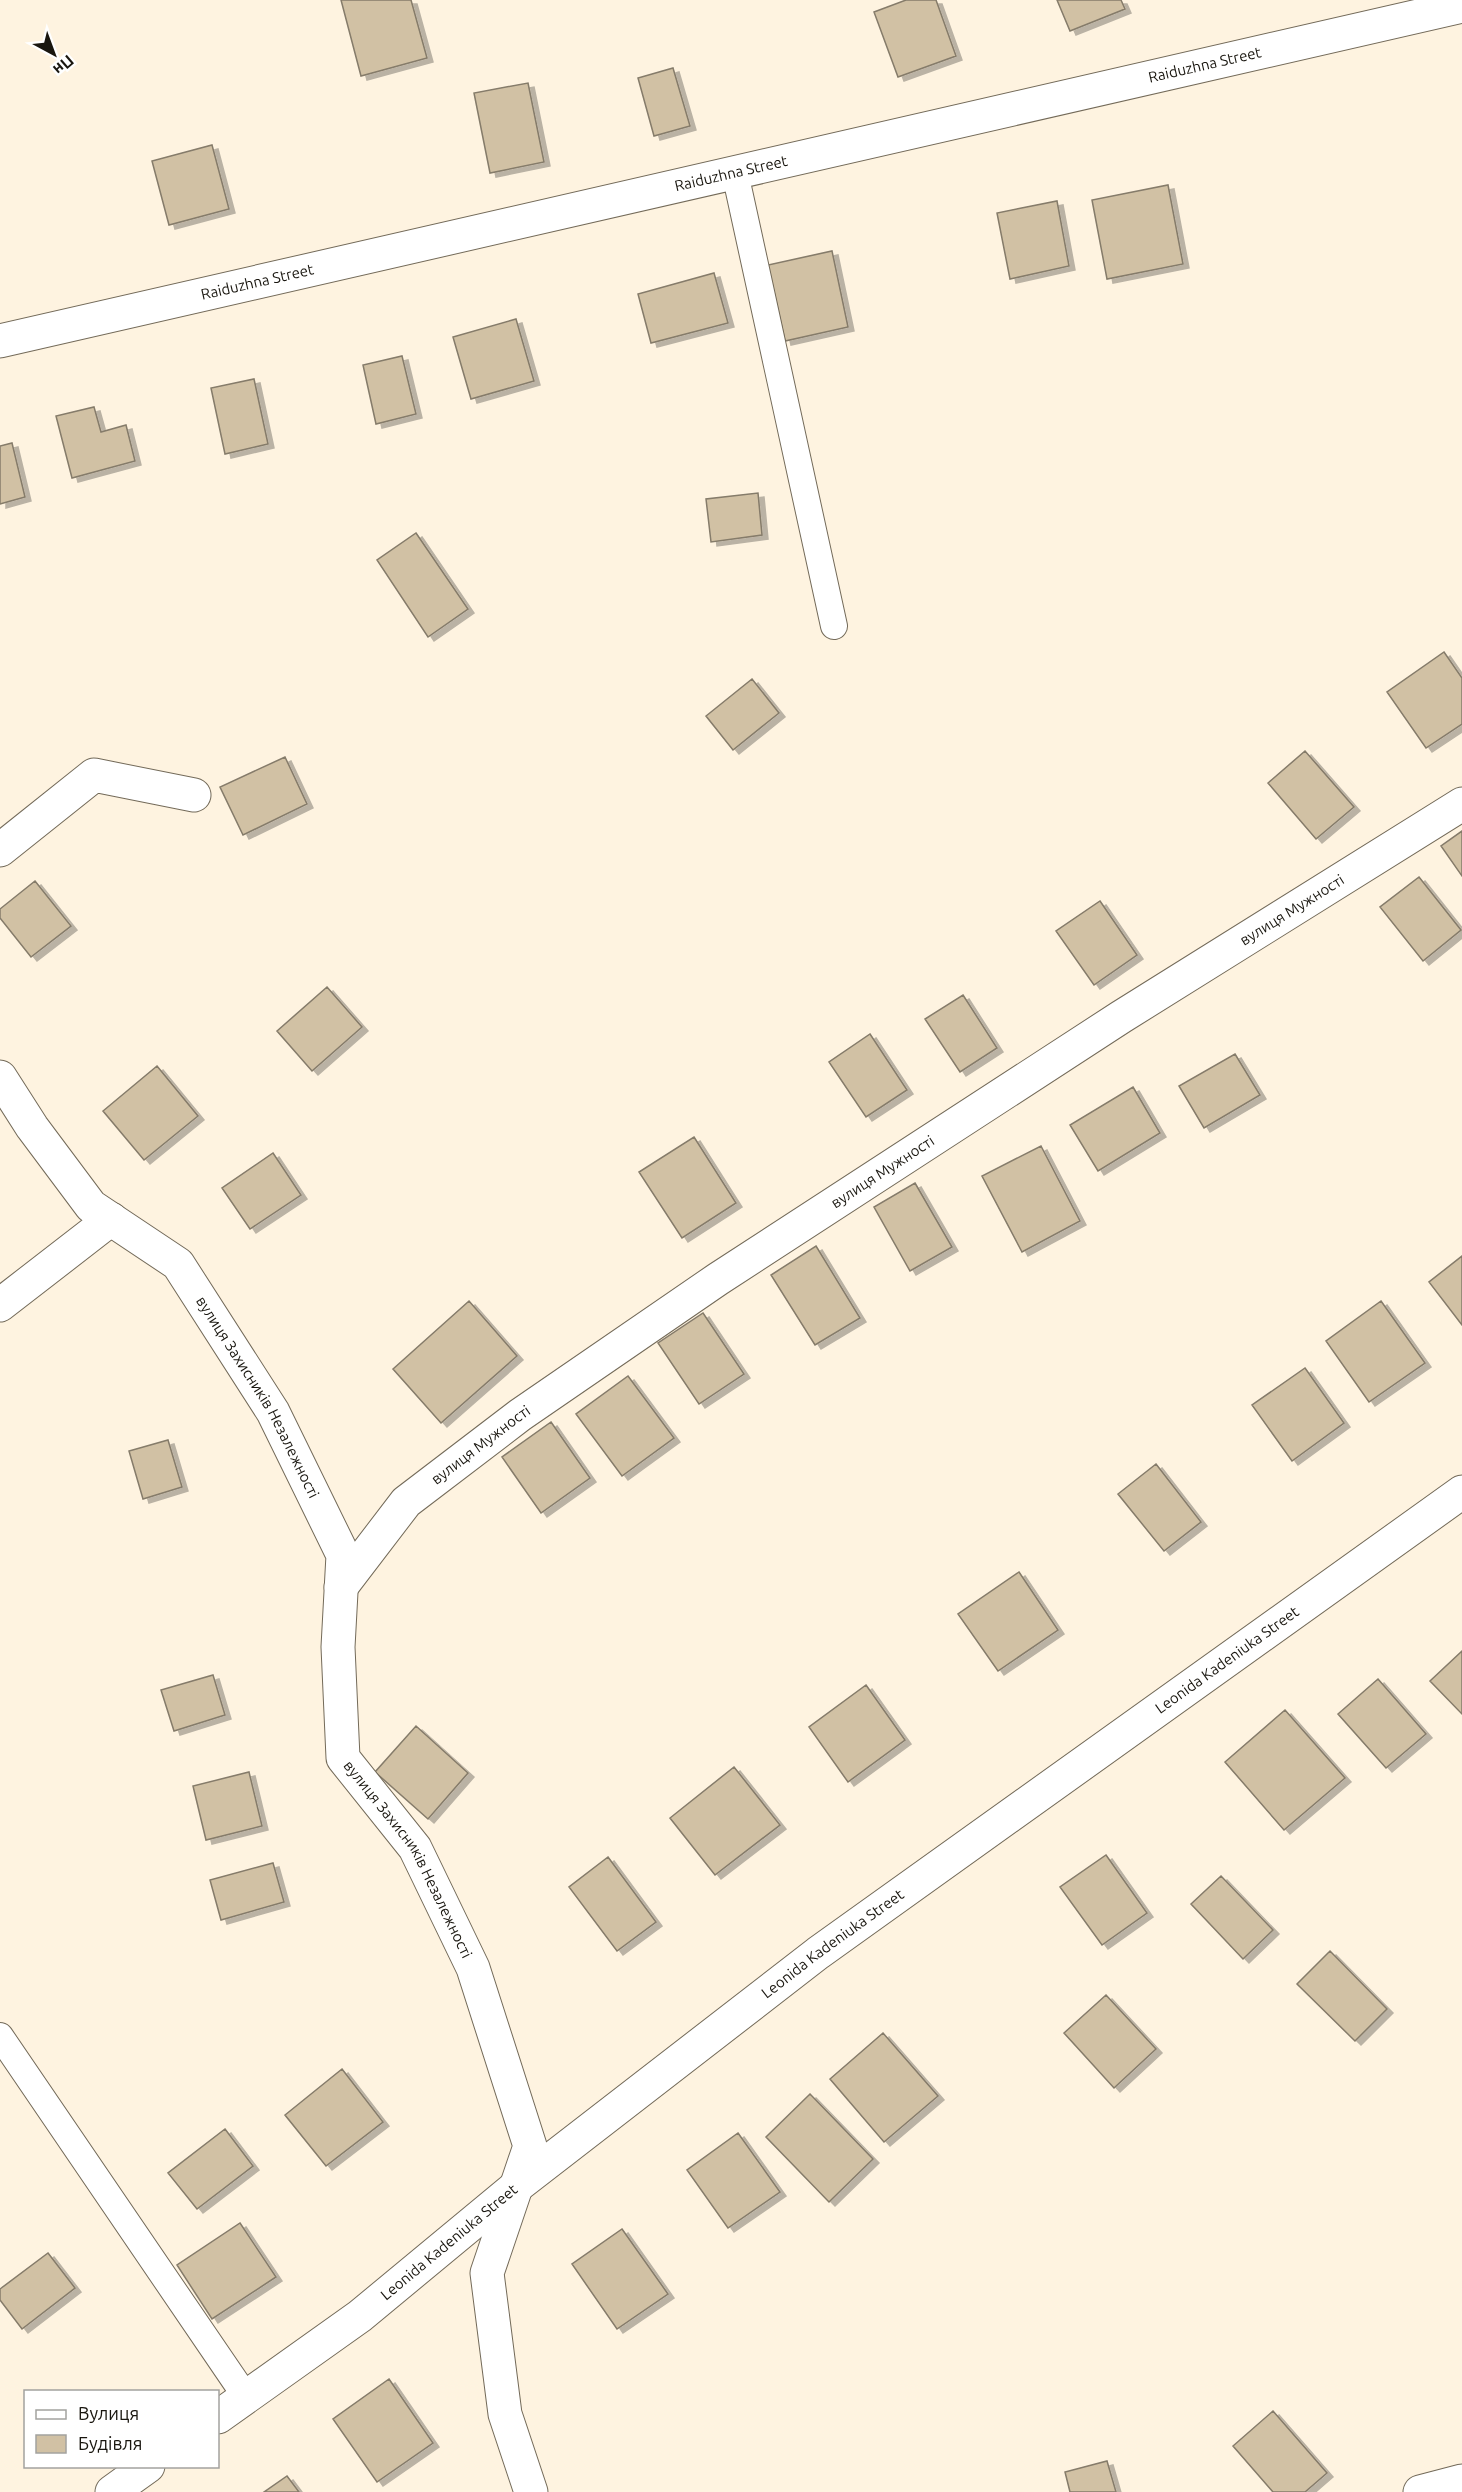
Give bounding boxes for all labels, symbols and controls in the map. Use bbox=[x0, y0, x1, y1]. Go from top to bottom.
north arrow bbox=[24, 24, 84, 84]
street label: Raiduzhna Street bbox=[1147, 43, 1263, 86]
text: Пн bbox=[50, 52, 78, 79]
street label: Raiduzhna Street bbox=[673, 152, 789, 194]
street label: Raiduzhna Street bbox=[199, 260, 315, 303]
street label: вулиця Мужності bbox=[1237, 871, 1347, 949]
street label: вулиця Мужності bbox=[828, 1132, 937, 1211]
street label: вулиця Захисників Незалежності bbox=[193, 1293, 323, 1501]
street label: вулиця Мужності bbox=[428, 1402, 533, 1488]
street label: Leonida Kadeniuka Street bbox=[1152, 1603, 1302, 1717]
street label: вулиця Захисників Незалежності bbox=[340, 1757, 476, 1961]
street label: Leonida Kadeniuka Street bbox=[758, 1885, 907, 2001]
street label: Leonida Kadeniuka Street bbox=[377, 2180, 521, 2303]
legend bbox=[24, 2390, 219, 2468]
text: Вулиця bbox=[78, 2403, 139, 2423]
text: Будівля bbox=[78, 2433, 143, 2453]

